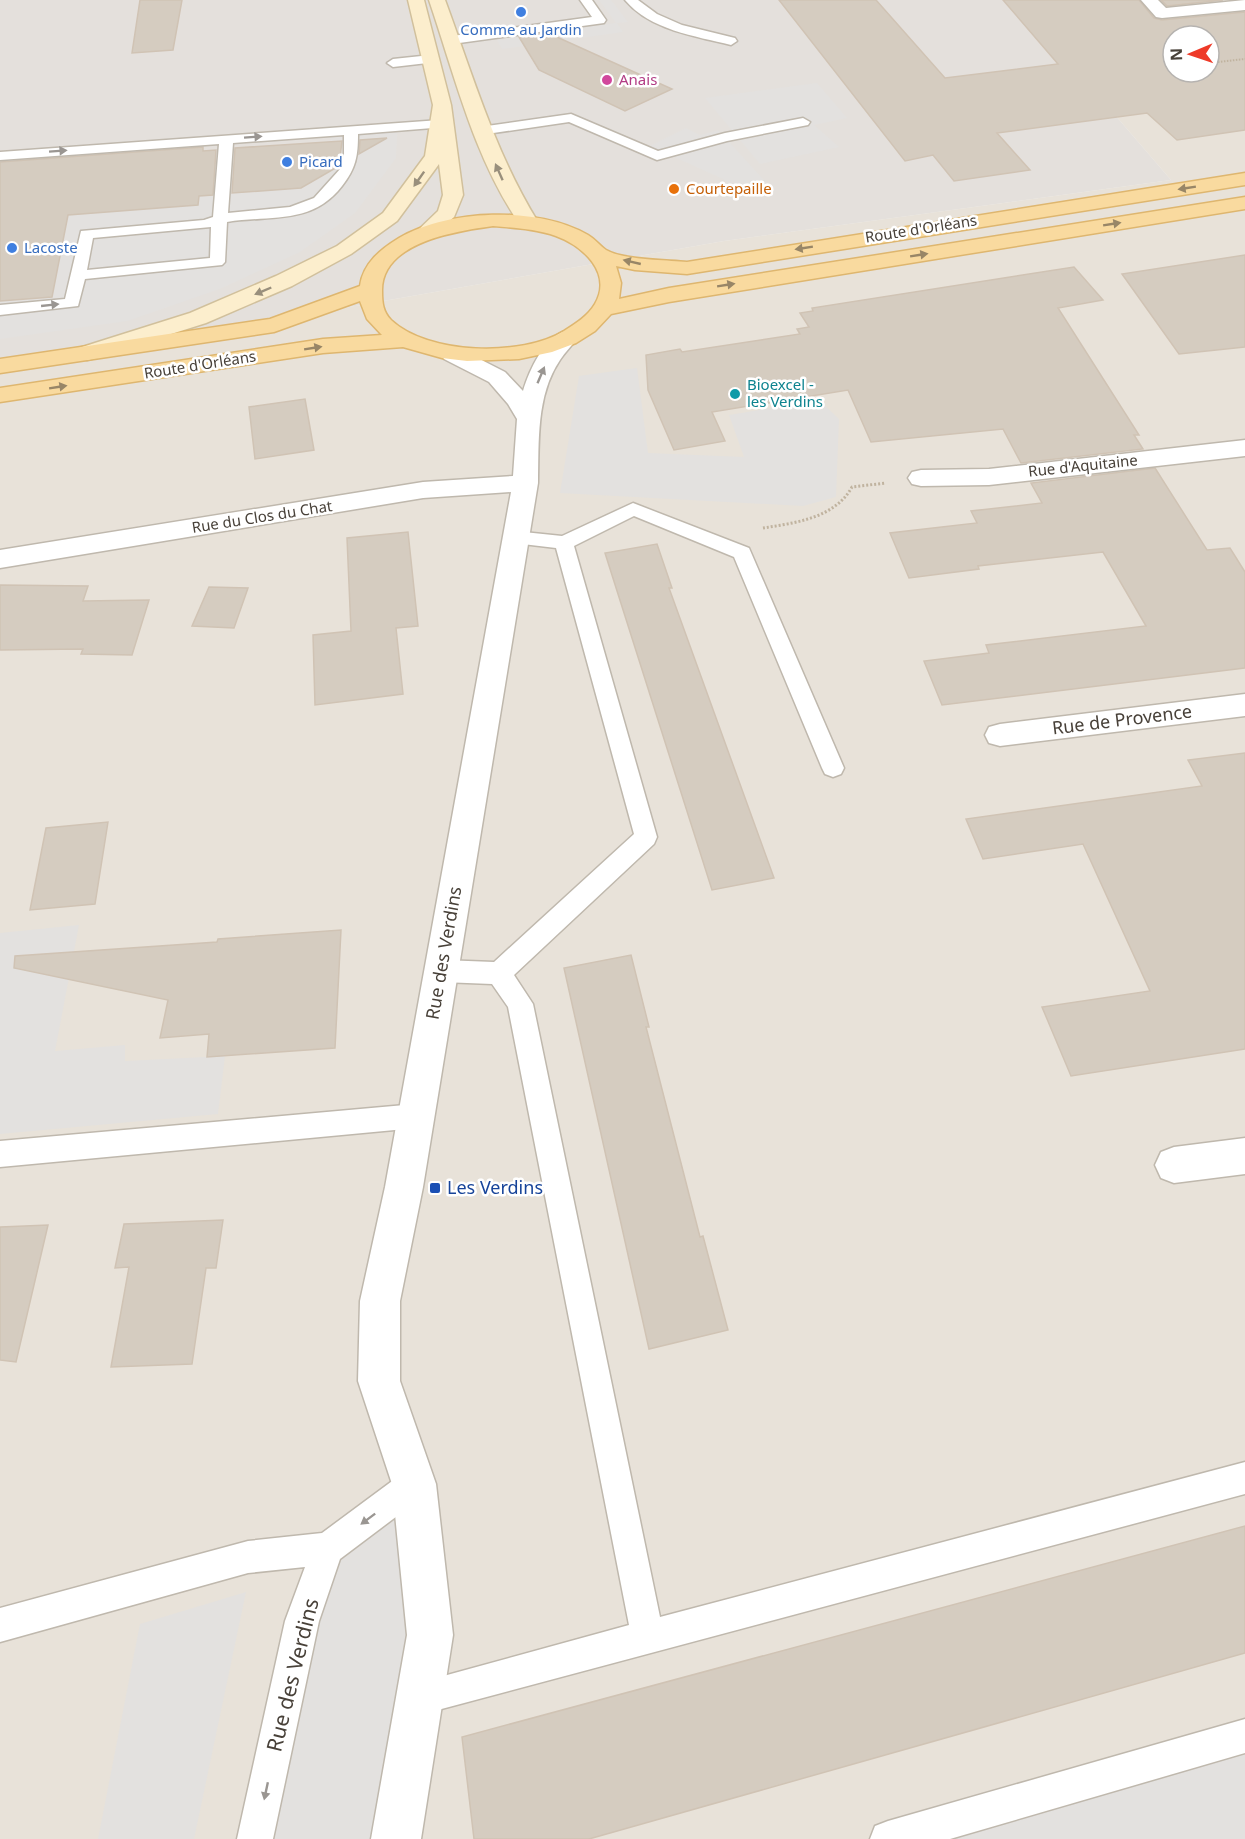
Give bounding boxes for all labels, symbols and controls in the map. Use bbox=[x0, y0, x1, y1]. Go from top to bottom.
marker: Comme au Jardin bbox=[514, 5, 528, 19]
place label: Comme au Jardin bbox=[460, 19, 582, 39]
north arrow bbox=[1161, 24, 1221, 84]
text: N bbox=[1165, 48, 1187, 61]
place label: Anais bbox=[619, 69, 657, 89]
marker: Anais bbox=[600, 73, 614, 87]
one-way arrow bbox=[243, 133, 262, 142]
one-way arrow bbox=[49, 147, 68, 156]
place label: Picard bbox=[299, 151, 343, 171]
marker: Picard bbox=[280, 155, 294, 169]
one-way arrow bbox=[494, 163, 503, 180]
one-way arrow bbox=[413, 171, 425, 187]
place label: Courtepaille bbox=[686, 178, 772, 198]
marker: Courtepaille bbox=[667, 182, 681, 196]
one-way arrow bbox=[1178, 184, 1197, 193]
street label: Route d'Orléans bbox=[863, 209, 978, 247]
one-way arrow bbox=[1102, 220, 1121, 229]
place label: Lacoste bbox=[24, 237, 78, 257]
marker: Lacoste bbox=[5, 241, 19, 255]
one-way arrow bbox=[794, 244, 813, 253]
one-way arrow bbox=[910, 250, 929, 259]
one-way arrow bbox=[623, 257, 641, 267]
one-way arrow bbox=[717, 281, 736, 290]
one-way arrow bbox=[254, 286, 272, 296]
one-way arrow bbox=[41, 300, 60, 310]
one-way arrow bbox=[304, 343, 323, 352]
street label: Route d'Orléans bbox=[142, 345, 257, 383]
one-way arrow bbox=[537, 366, 546, 384]
place label: Bioexcel - les Verdins bbox=[747, 374, 823, 411]
one-way arrow bbox=[48, 382, 67, 391]
marker: Bioexcel - les Verdins bbox=[728, 387, 742, 401]
street label: Rue d'Aquitaine bbox=[1027, 449, 1139, 481]
street label: Rue du Clos du Chat bbox=[190, 495, 334, 537]
street label: Rue de Provence bbox=[1051, 699, 1193, 739]
street label: Rue des Verdins bbox=[419, 884, 467, 1021]
place label: Les Verdins bbox=[447, 1175, 543, 1199]
marker: Les Verdins bbox=[428, 1181, 442, 1195]
one-way arrow bbox=[360, 1512, 375, 1524]
street label: Rue des Verdins bbox=[259, 1595, 325, 1754]
one-way arrow bbox=[260, 1781, 270, 1800]

